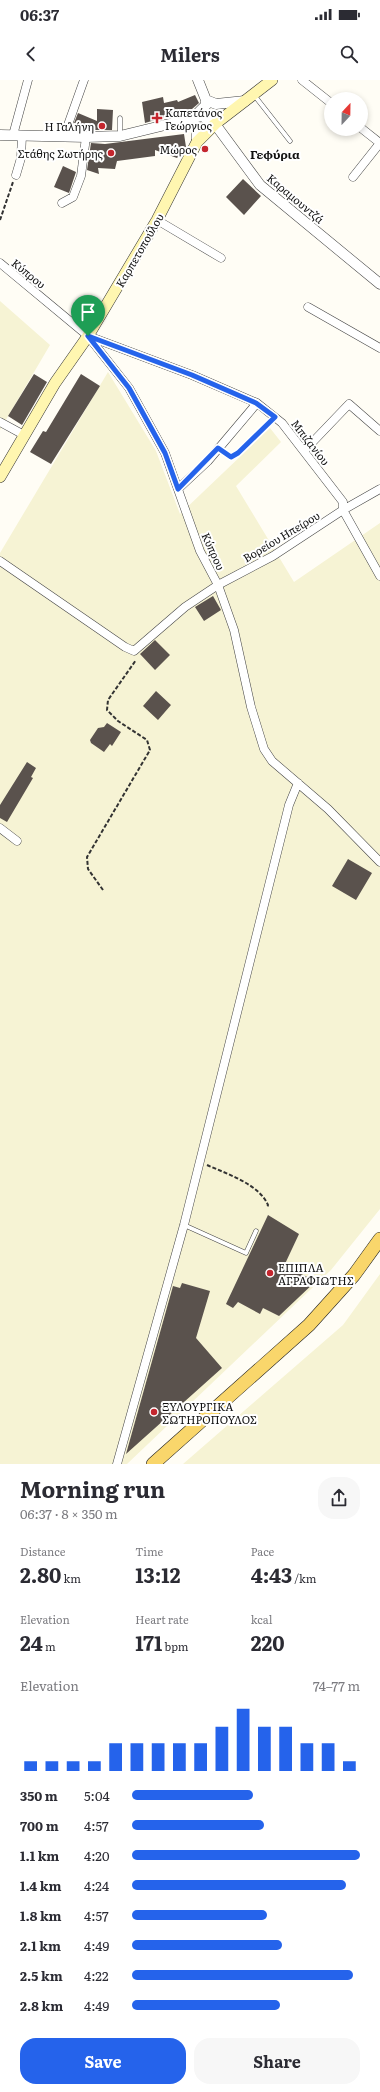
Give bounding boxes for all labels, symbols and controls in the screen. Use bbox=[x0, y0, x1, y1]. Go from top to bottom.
text: 06:37 bbox=[20, 3, 59, 26]
text: Milers bbox=[160, 41, 220, 68]
icon: back bbox=[20, 43, 42, 65]
icon: search bbox=[338, 43, 360, 65]
north arrow bbox=[324, 92, 368, 136]
map controls bbox=[324, 92, 368, 136]
place label: Καπετάνος Γεώργιος bbox=[165, 104, 223, 133]
marker: Καπετάνος Γεώργιος bbox=[152, 113, 162, 123]
place label: Η Γαλήνη bbox=[44, 118, 94, 134]
marker: Η Γαλήνη bbox=[97, 121, 107, 131]
place label: Μώρος bbox=[160, 141, 198, 157]
marker: Μώρος bbox=[200, 144, 210, 154]
place label: Στάθης Σωτήρης bbox=[18, 145, 104, 161]
district label: Γεφύρια bbox=[250, 145, 300, 163]
marker: Στάθης Σωτήρης bbox=[106, 148, 116, 158]
street label: Καραμουντζά bbox=[264, 169, 328, 227]
street label: Καρπετοπούλου bbox=[111, 210, 167, 290]
street label: Κύπρου bbox=[9, 254, 49, 292]
pin bbox=[71, 295, 105, 336]
icon: arrive bbox=[77, 301, 99, 323]
street label: Μπιζανίου bbox=[288, 416, 334, 468]
street label: Βορείου Ηπείρου bbox=[240, 507, 322, 565]
street label: Κύπρου bbox=[199, 530, 229, 572]
place label: ΕΠΙΠΛΑ ΑΓΡΑΦΙΩΤΗΣ bbox=[278, 1259, 354, 1288]
marker: ΕΠΙΠΛΑ ΑΓΡΑΦΙΩΤΗΣ bbox=[265, 1268, 275, 1278]
place label: ΞΥΛΟΥΡΓΙΚΑ ΣΩΤΗΡΟΠΟΥΛΟΣ bbox=[162, 1398, 257, 1427]
marker: ΞΥΛΟΥΡΓΙΚΑ ΣΩΤΗΡΟΠΟΥΛΟΣ bbox=[149, 1407, 159, 1417]
text: Morning run bbox=[20, 1472, 165, 1505]
button: share bbox=[318, 1477, 360, 1519]
text: 06:37 · 8 × 350 m bbox=[20, 1504, 118, 1523]
text: Distance bbox=[20, 1543, 65, 1559]
text: Time bbox=[135, 1543, 163, 1559]
text: Pace bbox=[251, 1543, 274, 1559]
text: 2.80 bbox=[20, 1559, 61, 1589]
text: 13:12 bbox=[135, 1559, 180, 1589]
text: 4:43 bbox=[251, 1559, 292, 1589]
text: km bbox=[61, 1570, 81, 1586]
text: /km bbox=[292, 1570, 316, 1586]
text: Elevation bbox=[20, 1611, 70, 1627]
text: Heart rate bbox=[135, 1611, 189, 1627]
text: kcal bbox=[251, 1611, 272, 1627]
text: 24 bbox=[20, 1627, 43, 1657]
text: 171 bbox=[135, 1627, 162, 1657]
text: 220 bbox=[251, 1627, 284, 1657]
text: m bbox=[43, 1638, 56, 1654]
text: bpm bbox=[162, 1638, 188, 1654]
text: Elevation bbox=[20, 1676, 79, 1695]
text: 74–77 m bbox=[313, 1676, 360, 1695]
text: 350 m bbox=[20, 1786, 58, 1805]
text: 5:04 bbox=[84, 1786, 110, 1805]
text: 700 m bbox=[20, 1816, 59, 1835]
text: 4:57 bbox=[84, 1816, 109, 1835]
text: 1.1 km bbox=[20, 1846, 59, 1865]
text: 4:20 bbox=[84, 1846, 109, 1865]
text: 1.4 km bbox=[20, 1876, 61, 1895]
text: 4:24 bbox=[84, 1876, 109, 1895]
text: 1.8 km bbox=[20, 1906, 62, 1925]
text: 4:57 bbox=[84, 1906, 109, 1925]
text: 2.1 km bbox=[20, 1936, 61, 1955]
text: 4:49 bbox=[84, 1936, 109, 1955]
text: 2.5 km bbox=[20, 1966, 63, 1985]
text: 4:22 bbox=[84, 1966, 109, 1985]
text: 2.8 km bbox=[20, 1996, 63, 2015]
text: 4:49 bbox=[84, 1996, 109, 2015]
button: Save bbox=[20, 2038, 186, 2084]
button: Share bbox=[194, 2038, 360, 2084]

